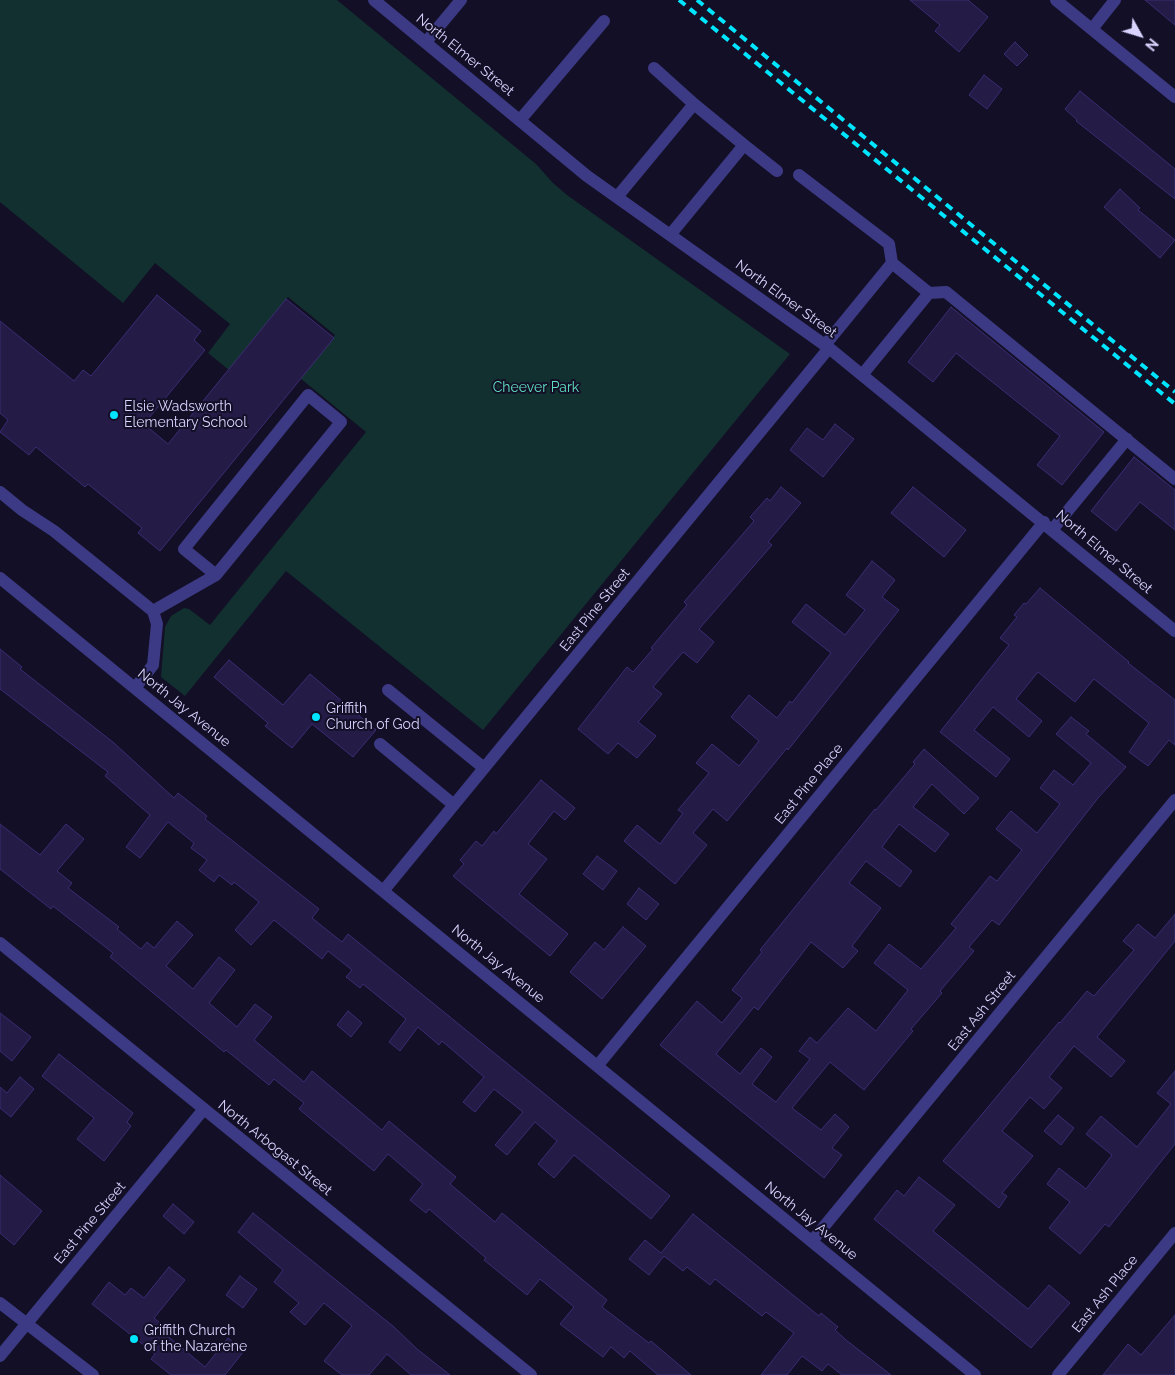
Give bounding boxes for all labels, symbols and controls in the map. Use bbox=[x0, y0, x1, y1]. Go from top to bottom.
street label: North Elmer Street bbox=[413, 10, 517, 100]
north arrow bbox=[1115, 10, 1165, 60]
text: N bbox=[1142, 35, 1161, 54]
street label: North Elmer Street bbox=[732, 257, 840, 341]
park label: Cheever Park bbox=[493, 380, 579, 396]
place label: Elsie Wadsworth Elementary School bbox=[124, 399, 247, 432]
marker: Elsie Wadsworth Elementary School bbox=[108, 409, 120, 421]
street label: North Elmer Street bbox=[1052, 507, 1156, 597]
street label: East Pine Street bbox=[556, 565, 634, 655]
street label: North Jay Avenue bbox=[134, 665, 234, 751]
place label: Griffith Church of God bbox=[326, 701, 420, 734]
marker: Griffith Church of God bbox=[310, 711, 322, 723]
street label: East Pine Place bbox=[771, 740, 847, 828]
street label: North Jay Avenue bbox=[448, 921, 548, 1007]
street label: East Ash Street bbox=[945, 968, 1019, 1054]
street label: North Arbogast Street bbox=[215, 1097, 335, 1199]
street label: North Jay Avenue bbox=[761, 1178, 861, 1264]
street label: East Pine Street bbox=[51, 1179, 129, 1267]
street label: East Ash Place bbox=[1069, 1252, 1141, 1336]
place label: Griffith Church of the Nazarene bbox=[144, 1323, 247, 1355]
marker: Griffith Church of the Nazarene bbox=[128, 1333, 140, 1345]

